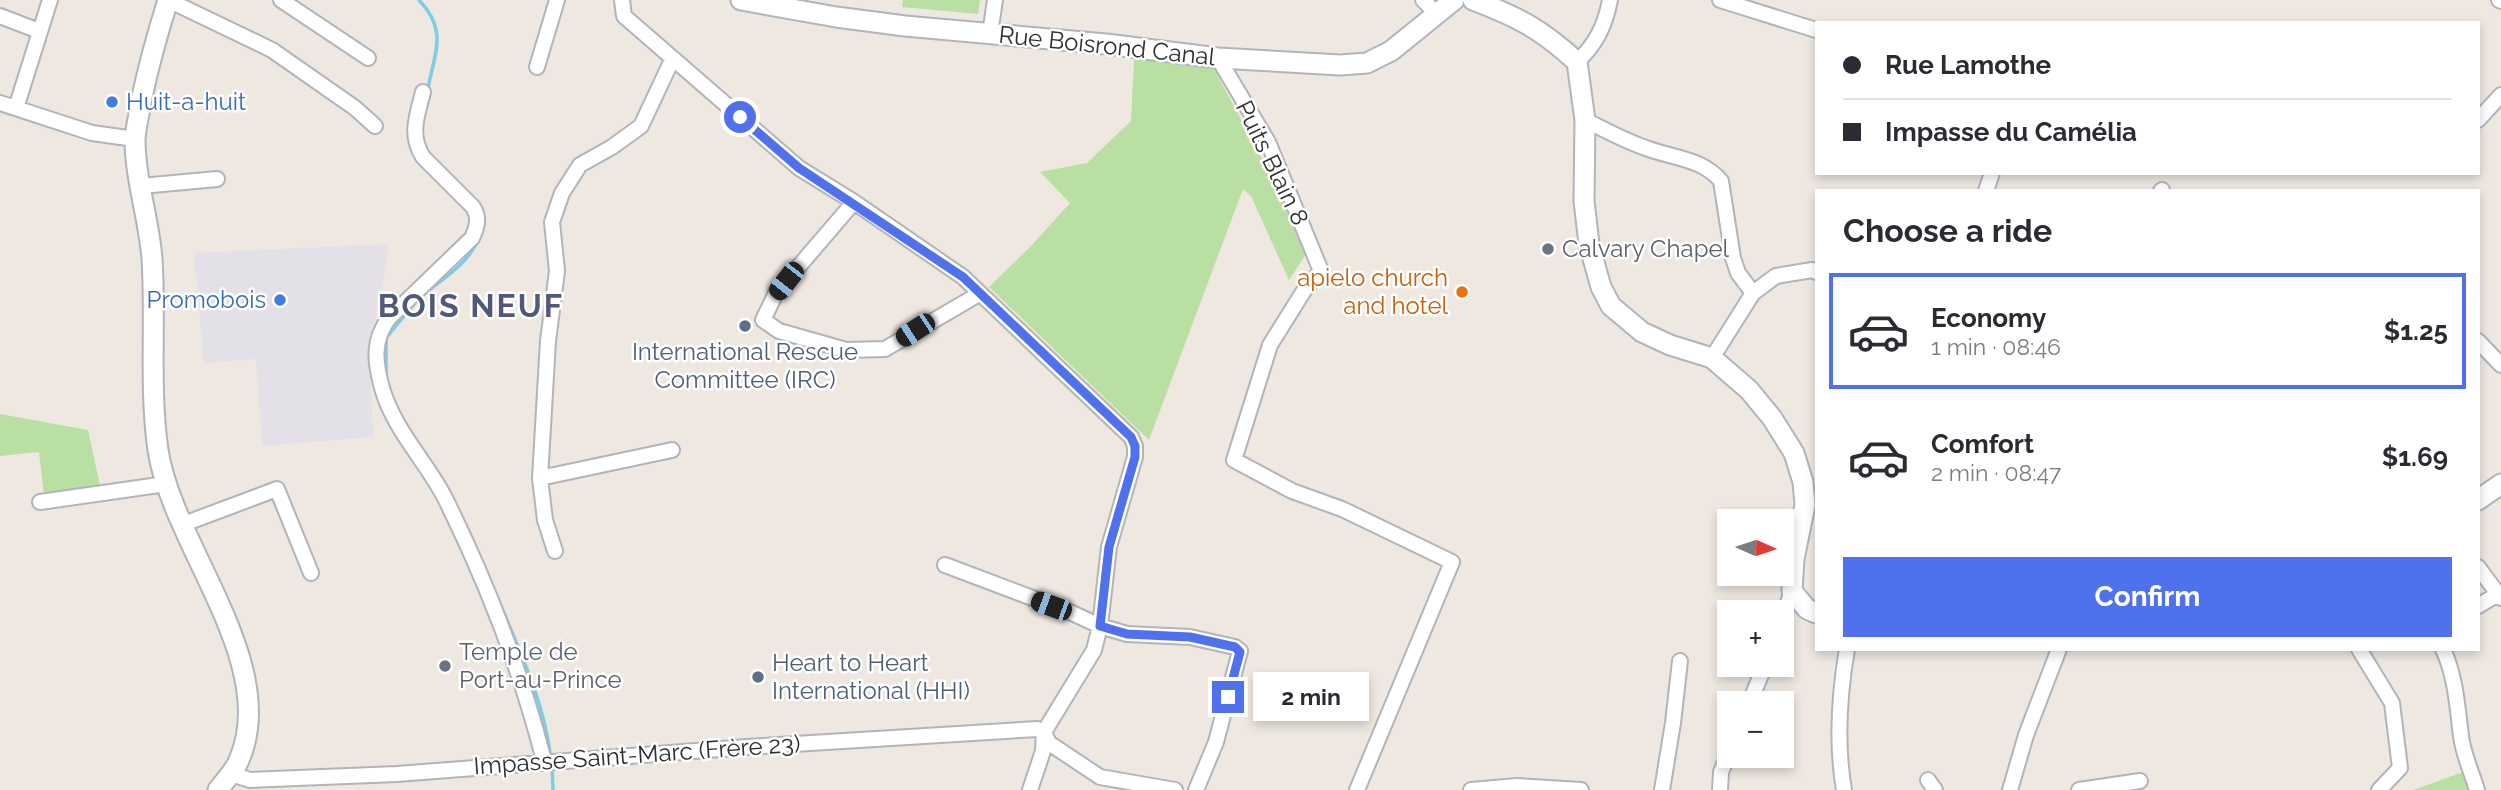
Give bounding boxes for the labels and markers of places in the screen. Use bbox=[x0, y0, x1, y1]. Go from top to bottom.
place label: Huit-a-huit bbox=[126, 87, 246, 116]
marker: Huit-a-huit bbox=[104, 94, 120, 110]
place label: Calvary Chapel bbox=[1562, 234, 1730, 263]
marker: Calvary Chapel bbox=[1540, 241, 1556, 257]
place label: apielo church and hotel bbox=[1297, 263, 1448, 320]
marker: apielo church and hotel bbox=[1454, 284, 1470, 300]
place label: Promobois bbox=[147, 285, 266, 314]
marker: Promobois bbox=[272, 292, 288, 308]
marker: International Rescue Committee (IRC) bbox=[737, 318, 753, 334]
place label: International Rescue Committee (IRC) bbox=[632, 337, 858, 394]
place label: Temple de Port-au-Prince bbox=[459, 637, 622, 694]
place label: Heart to Heart International (HHI) bbox=[772, 648, 970, 705]
marker: Temple de Port-au-Prince bbox=[437, 658, 453, 674]
marker: Heart to Heart International (HHI) bbox=[750, 669, 766, 685]

